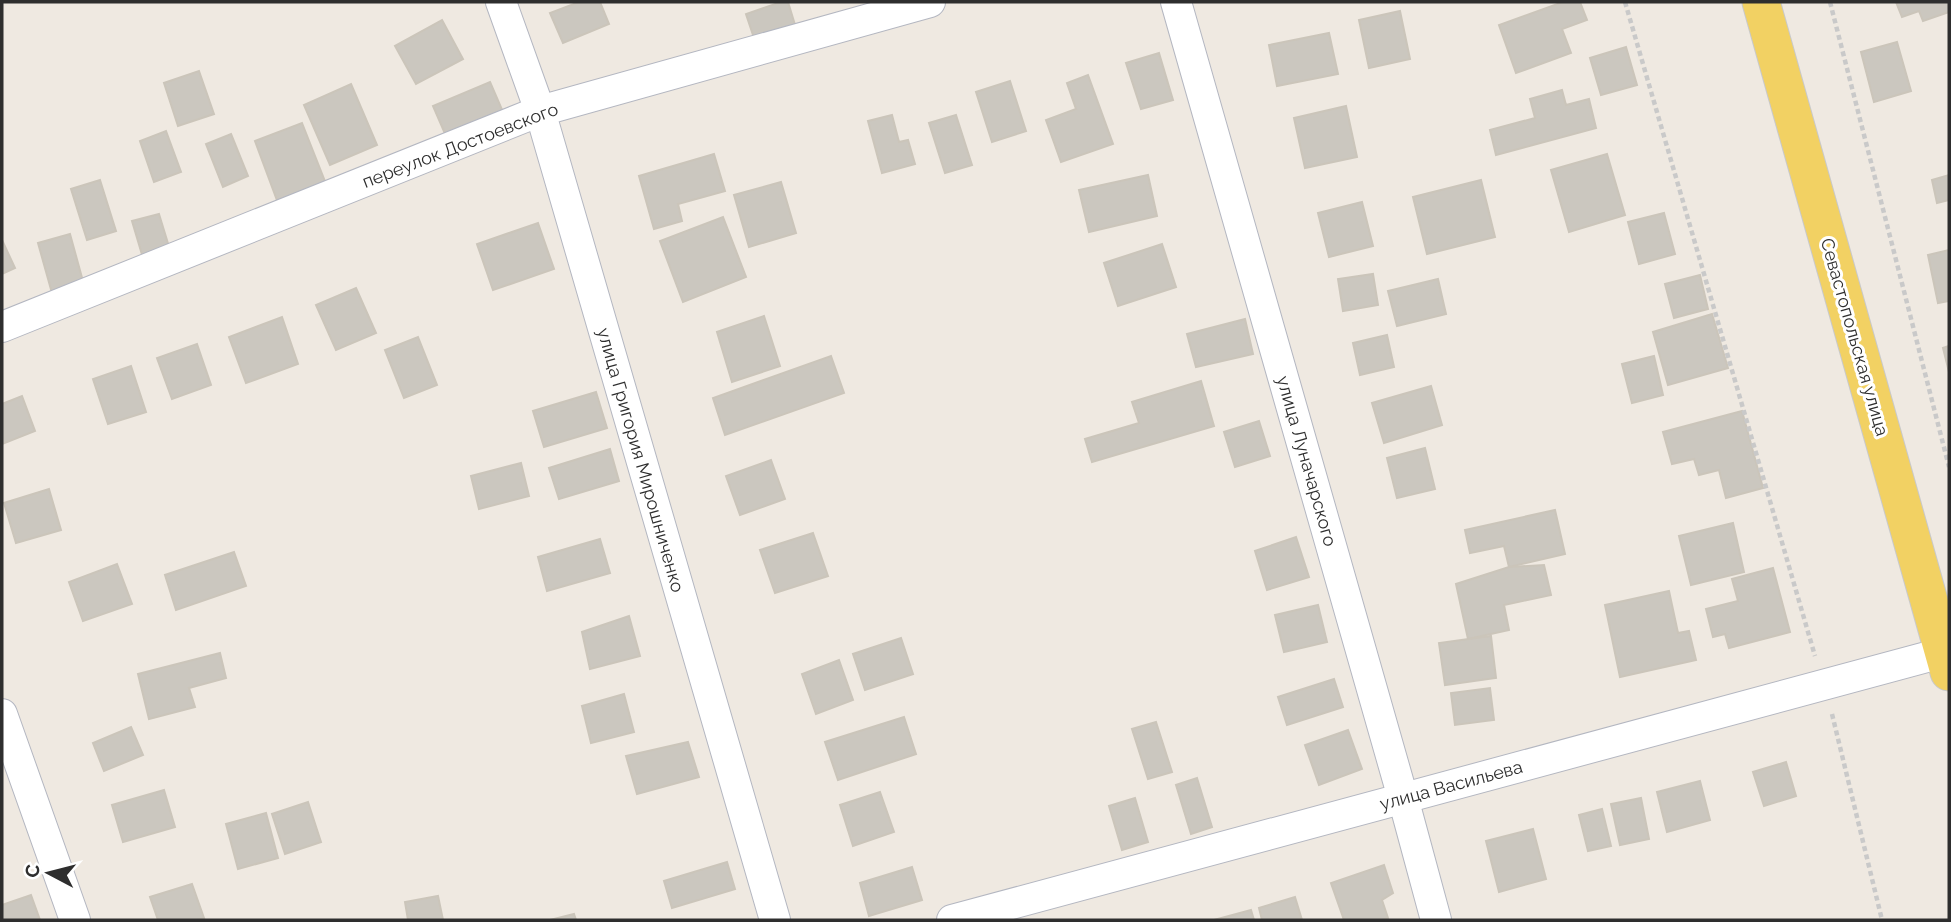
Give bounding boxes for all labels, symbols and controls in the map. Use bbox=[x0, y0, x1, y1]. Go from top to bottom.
street label: переулок Достоевского bbox=[359, 98, 561, 192]
street label: Севастопольская улица bbox=[1817, 236, 1893, 438]
street label: улица Григория Мирошниченко bbox=[593, 325, 689, 595]
street label: улица Луначарского bbox=[1273, 373, 1341, 549]
street label: улица Васильева bbox=[1377, 756, 1525, 814]
north arrow bbox=[14, 838, 84, 908]
text: С bbox=[20, 863, 44, 879]

